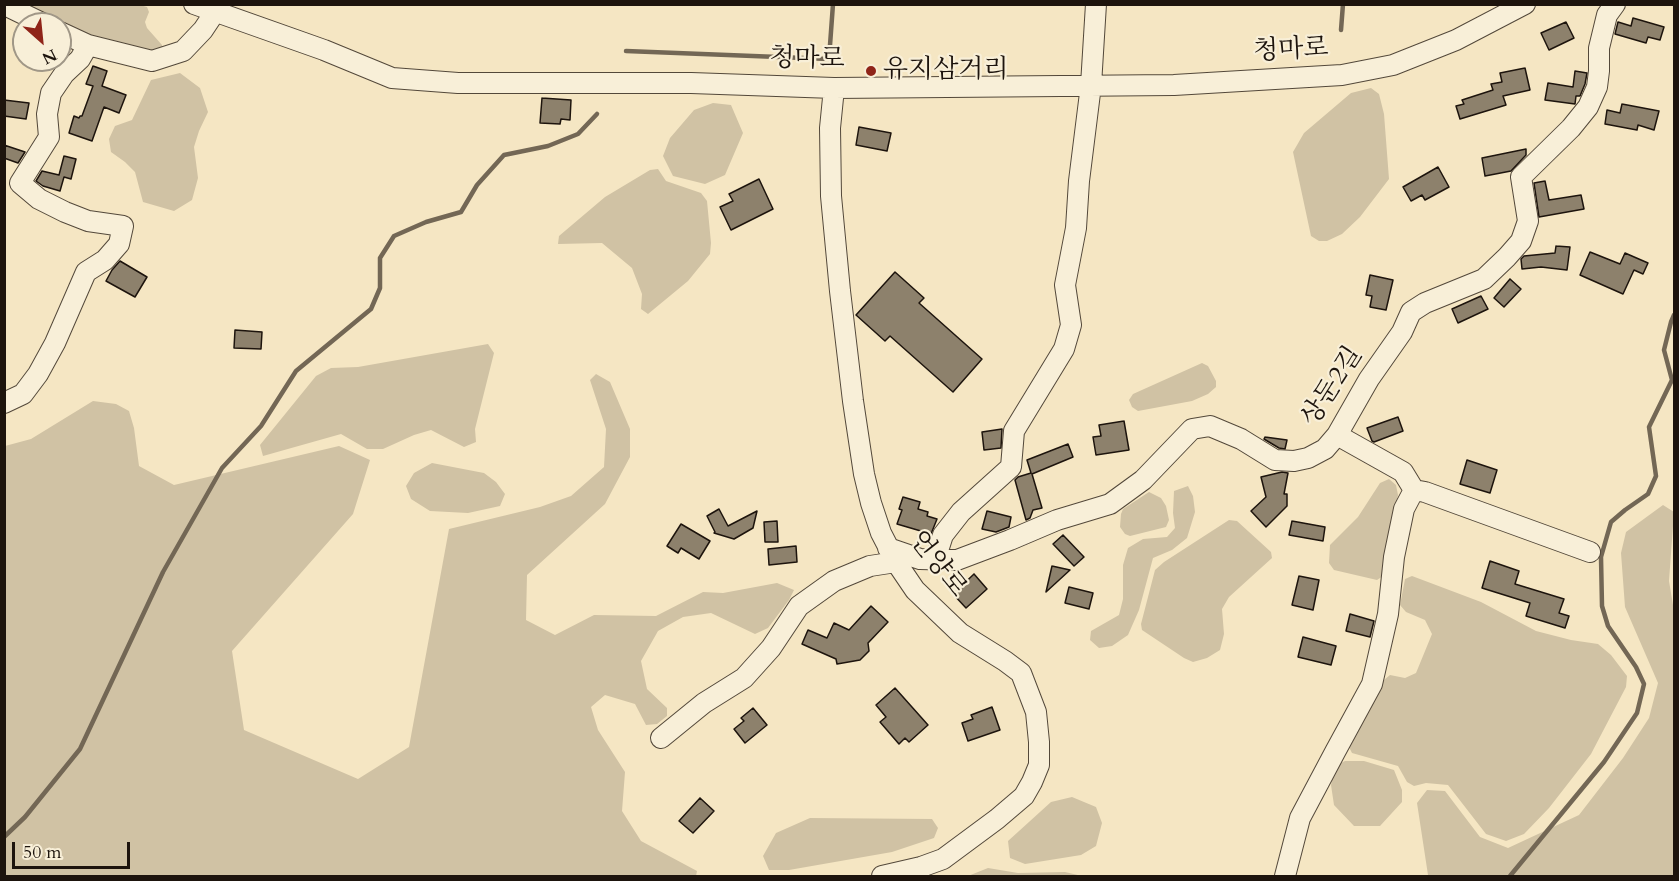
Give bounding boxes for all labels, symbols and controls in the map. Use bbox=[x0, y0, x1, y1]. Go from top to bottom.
north arrow bbox=[12, 12, 72, 72]
street label: 청마로 bbox=[1253, 33, 1329, 69]
text: N bbox=[38, 43, 60, 69]
street label: 청마로 bbox=[769, 44, 845, 76]
place label: 유지삼거리 bbox=[883, 55, 1009, 87]
marker: 유지삼거리 bbox=[864, 64, 878, 78]
street label: 상둔2길 bbox=[1296, 341, 1370, 433]
street label: 언양로 bbox=[902, 526, 972, 604]
scale bar bbox=[15, 830, 134, 868]
text: 50 m bbox=[23, 840, 62, 865]

